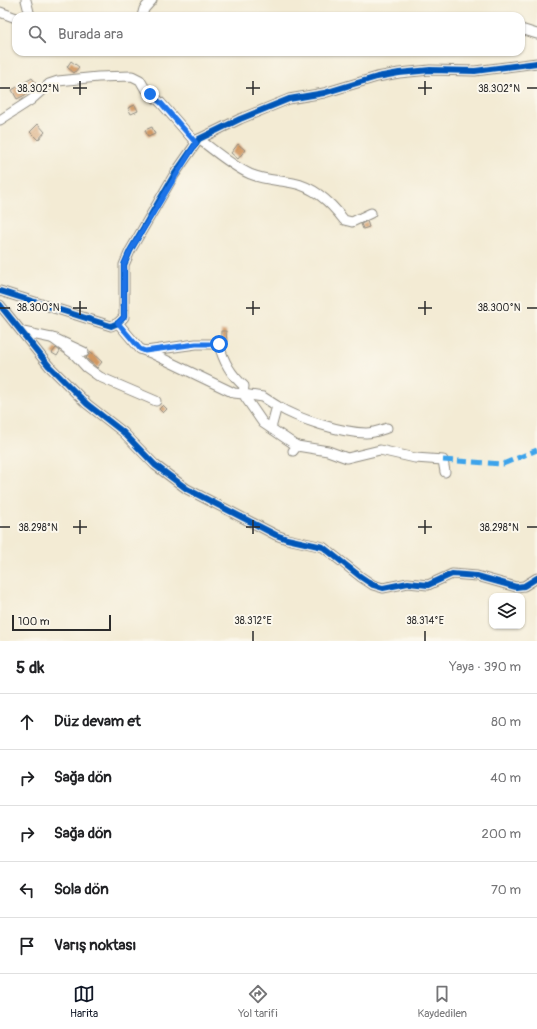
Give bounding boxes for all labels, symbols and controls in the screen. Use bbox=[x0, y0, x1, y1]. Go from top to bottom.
search box bbox=[12, 12, 525, 56]
icon: search bbox=[26, 23, 48, 45]
text: Burada ara bbox=[58, 25, 123, 44]
text: 38.302°N bbox=[17, 83, 59, 95]
text: 38.302°N bbox=[478, 83, 520, 95]
route end bbox=[141, 85, 159, 103]
text: 38.300°N bbox=[16, 302, 60, 314]
text: 38.300°N bbox=[477, 302, 521, 314]
route start bbox=[210, 335, 228, 353]
text: 38.298°N bbox=[18, 522, 58, 534]
text: 38.298°N bbox=[479, 522, 519, 534]
map controls bbox=[489, 593, 525, 629]
button: layers bbox=[489, 593, 525, 629]
scale bar bbox=[12, 613, 111, 632]
text: 100 m bbox=[18, 615, 49, 628]
text: 38.312°E bbox=[234, 615, 272, 627]
text: 38.314°E bbox=[406, 615, 444, 627]
text: 5 dk bbox=[16, 657, 44, 678]
text: Yaya · 390 m bbox=[449, 659, 521, 675]
icon: ahead bbox=[16, 711, 38, 733]
text: Düz devam et bbox=[54, 712, 141, 731]
text: 80 m bbox=[491, 714, 521, 730]
icon: right bbox=[16, 767, 38, 789]
text: Sağa dön bbox=[54, 768, 112, 787]
text: 40 m bbox=[490, 770, 521, 786]
icon: right bbox=[16, 823, 38, 845]
text: Sağa dön bbox=[54, 824, 112, 843]
text: 200 m bbox=[482, 826, 521, 842]
icon: left bbox=[16, 879, 38, 901]
text: Sola dön bbox=[54, 880, 109, 899]
text: 70 m bbox=[491, 882, 521, 898]
icon: arrive bbox=[16, 935, 38, 957]
text: Varış noktası bbox=[54, 936, 136, 955]
tab: Harita bbox=[70, 983, 98, 1020]
tab: Yol tarifi bbox=[238, 983, 278, 1020]
tab: Kaydedilen bbox=[418, 983, 467, 1020]

